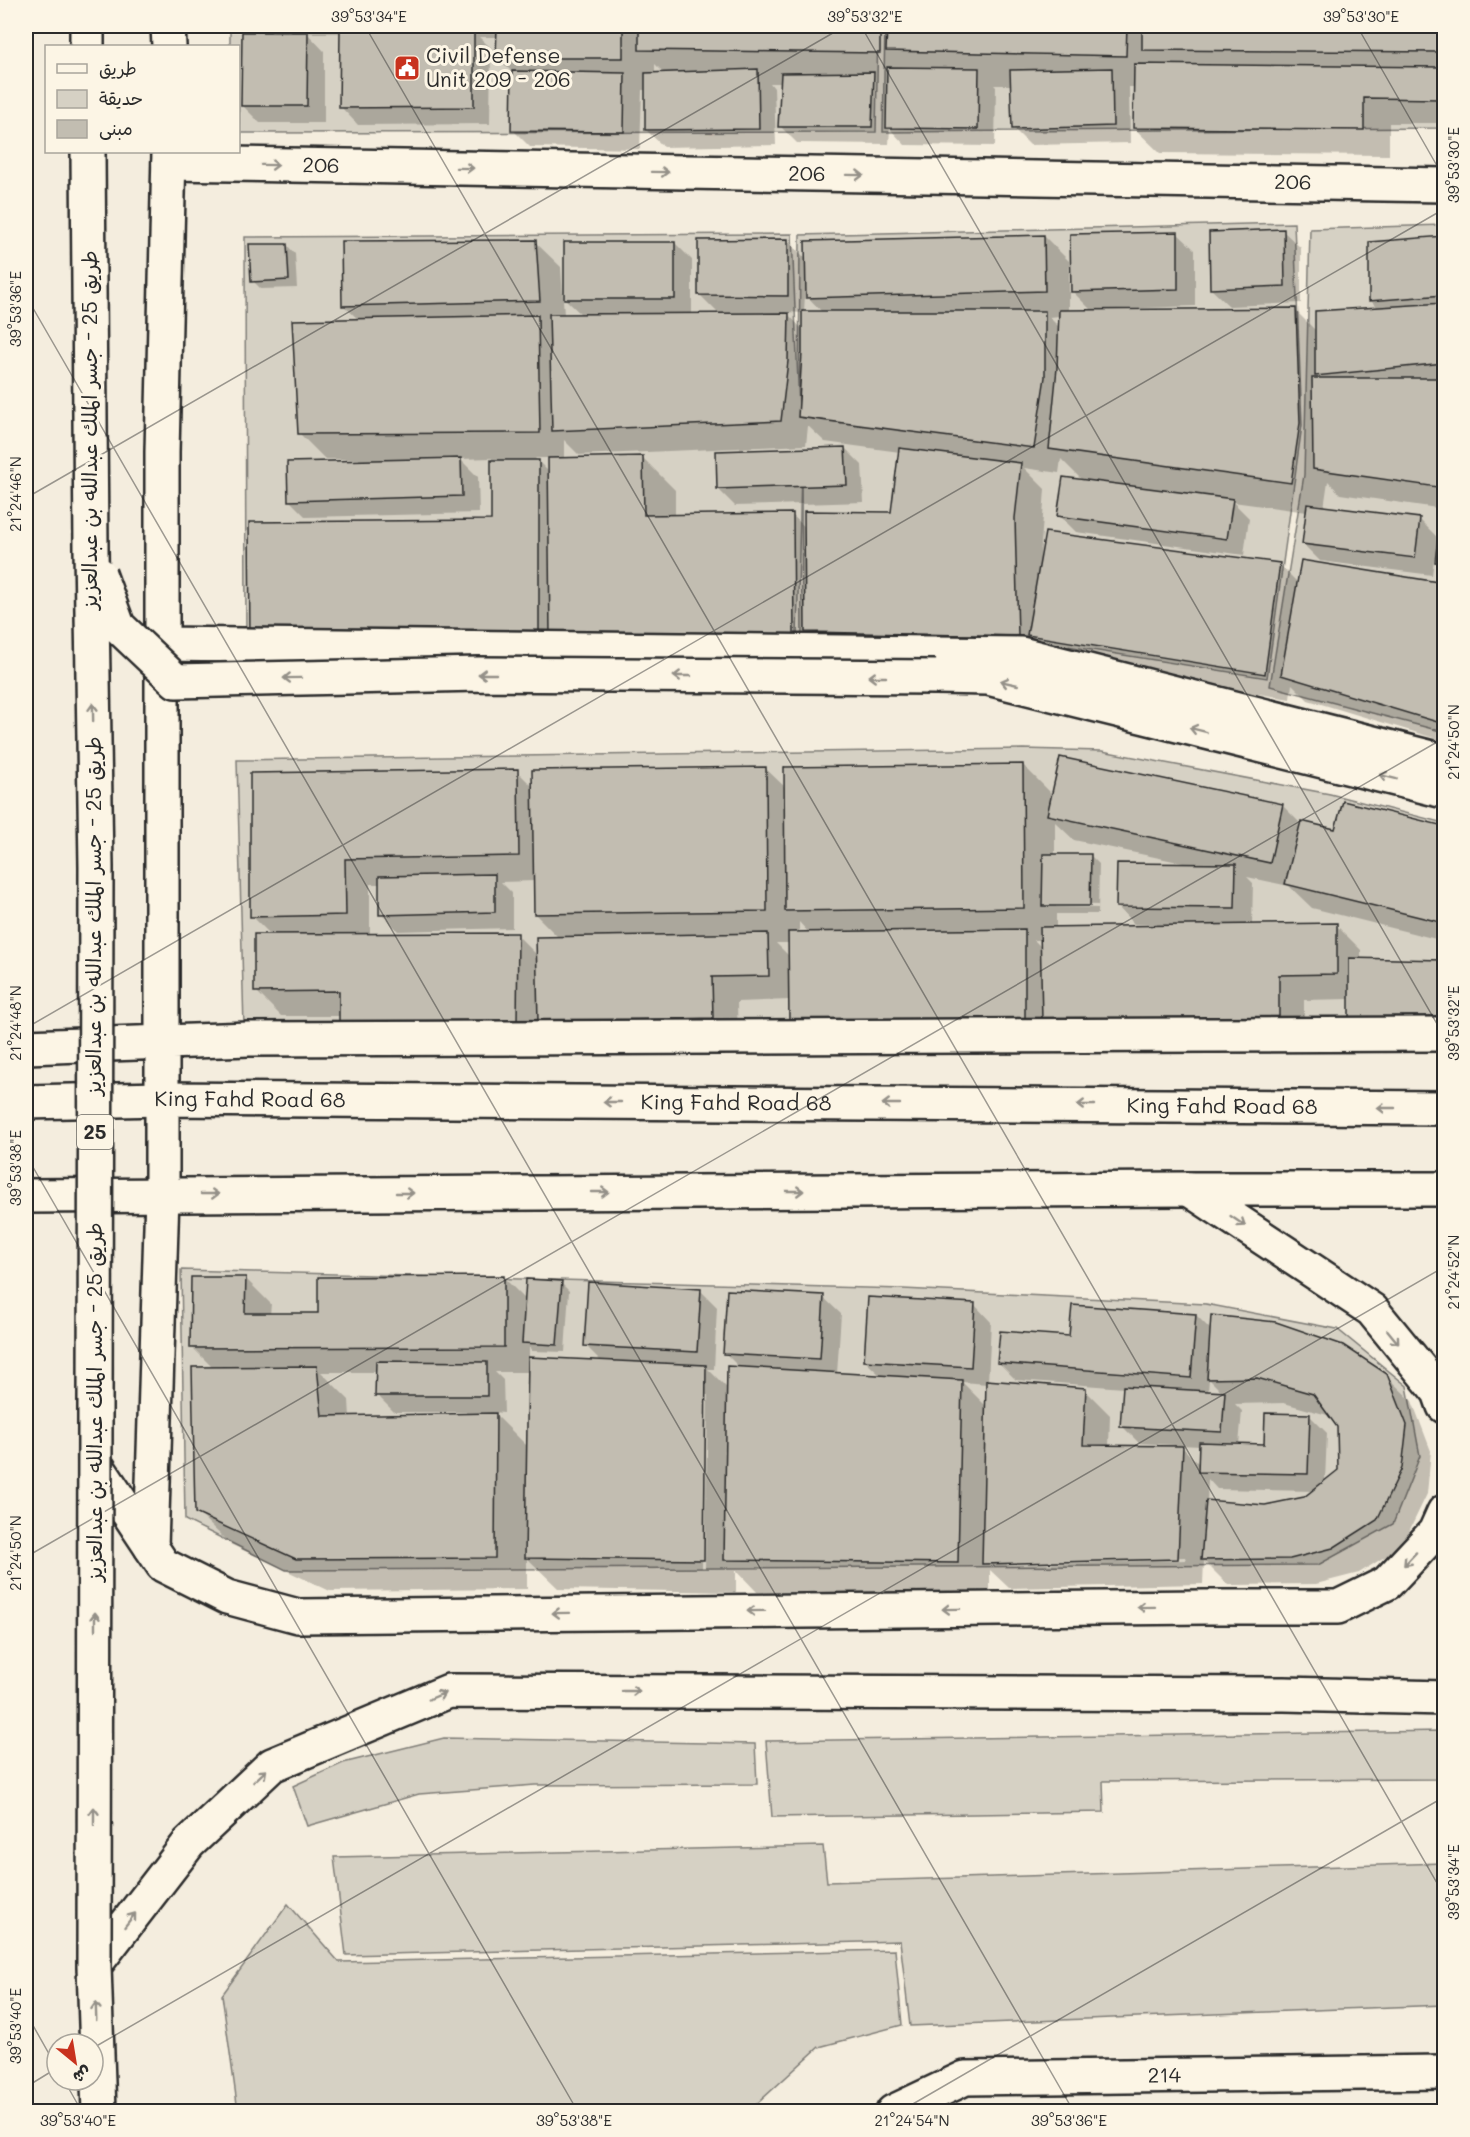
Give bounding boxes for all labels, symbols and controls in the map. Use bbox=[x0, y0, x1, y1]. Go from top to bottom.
text: 39°53'34"E bbox=[331, 6, 407, 26]
text: 39°53'32"E bbox=[827, 6, 903, 26]
text: 39°53'30"E bbox=[1323, 6, 1400, 26]
place label: Civil Defense Unit 209 - 206 bbox=[426, 41, 571, 92]
legend bbox=[45, 45, 240, 153]
public building icon: Civil Defense Unit 209 - 206 bbox=[392, 53, 422, 83]
text: طريق bbox=[99, 56, 137, 80]
text: حديقة bbox=[99, 86, 143, 110]
text: مبنى bbox=[99, 116, 133, 140]
text: 39°53'30"E bbox=[1443, 126, 1463, 203]
street label: 206 bbox=[302, 150, 340, 178]
one-way arrow bbox=[259, 159, 279, 171]
street label: 206 bbox=[788, 159, 826, 186]
one-way arrow bbox=[454, 162, 474, 174]
one-way arrow bbox=[649, 166, 669, 177]
street label: 206 bbox=[1274, 167, 1312, 195]
one-way arrow bbox=[844, 169, 864, 181]
street label: طريق 25 - جسر الملك عبدالله بن عبدالعزيز bbox=[75, 250, 103, 612]
text: 39°53'36"E bbox=[5, 271, 25, 347]
text: 21°24'46"N bbox=[5, 456, 25, 532]
one-way arrow bbox=[478, 668, 498, 680]
one-way arrow bbox=[673, 670, 693, 682]
one-way arrow bbox=[868, 671, 888, 683]
one-way arrow bbox=[283, 672, 303, 684]
one-way arrow bbox=[1000, 677, 1019, 688]
one-way arrow bbox=[87, 703, 99, 723]
text: 21°24'50"N bbox=[1443, 704, 1463, 780]
one-way arrow bbox=[1189, 723, 1208, 735]
street label: طريق 25 - جسر الملك عبدالله بن عبدالعزيز bbox=[79, 736, 107, 1098]
one-way arrow bbox=[1379, 770, 1398, 782]
text: 21°24'48"N bbox=[5, 985, 25, 1061]
text: 39°53'32"E bbox=[1443, 985, 1463, 1061]
street label: King Fahd Road 68 bbox=[154, 1084, 346, 1112]
street label: King Fahd Road 68 bbox=[640, 1087, 832, 1116]
street label: King Fahd Road 68 bbox=[1126, 1091, 1318, 1119]
one-way arrow bbox=[603, 1096, 623, 1108]
one-way arrow bbox=[882, 1098, 902, 1110]
one-way arrow bbox=[1077, 1099, 1097, 1111]
one-way arrow bbox=[1377, 1102, 1397, 1114]
road number: 25 bbox=[77, 1115, 113, 1149]
text: 39°53'38"E bbox=[5, 1130, 25, 1206]
one-way arrow bbox=[784, 1185, 804, 1197]
one-way arrow bbox=[589, 1186, 609, 1198]
one-way arrow bbox=[394, 1187, 414, 1199]
one-way arrow bbox=[199, 1188, 219, 1200]
one-way arrow bbox=[1229, 1215, 1245, 1227]
street label: طريق 25 - جسر الملك عبدالله بن عبدالعزيز bbox=[80, 1222, 108, 1584]
text: 21°24'52"N bbox=[1443, 1235, 1463, 1309]
one-way arrow bbox=[1387, 1328, 1400, 1344]
text: 21°24'50"N bbox=[5, 1515, 25, 1591]
one-way arrow bbox=[1403, 1551, 1417, 1566]
one-way arrow bbox=[1137, 1601, 1157, 1613]
one-way arrow bbox=[942, 1603, 962, 1615]
one-way arrow bbox=[747, 1605, 767, 1617]
one-way arrow bbox=[552, 1608, 572, 1619]
one-way arrow bbox=[89, 1612, 101, 1632]
one-way arrow bbox=[621, 1685, 641, 1697]
one-way arrow bbox=[427, 1690, 446, 1701]
one-way arrow bbox=[253, 1769, 268, 1783]
one-way arrow bbox=[88, 1807, 100, 1827]
text: 39°53'34"E bbox=[1443, 1844, 1463, 1920]
one-way arrow bbox=[123, 1912, 136, 1928]
text: 39°53'40"E bbox=[5, 1987, 25, 2064]
one-way arrow bbox=[90, 2002, 101, 2022]
north arrow bbox=[45, 2032, 105, 2092]
street label: 214 bbox=[1147, 2060, 1182, 2088]
text: ش bbox=[70, 2062, 96, 2089]
text: 39°53'40"E bbox=[40, 2110, 117, 2130]
text: 39°53'38"E bbox=[536, 2110, 612, 2130]
text: 21°24'54"N bbox=[874, 2110, 950, 2130]
text: 39°53'36"E bbox=[1031, 2110, 1107, 2130]

